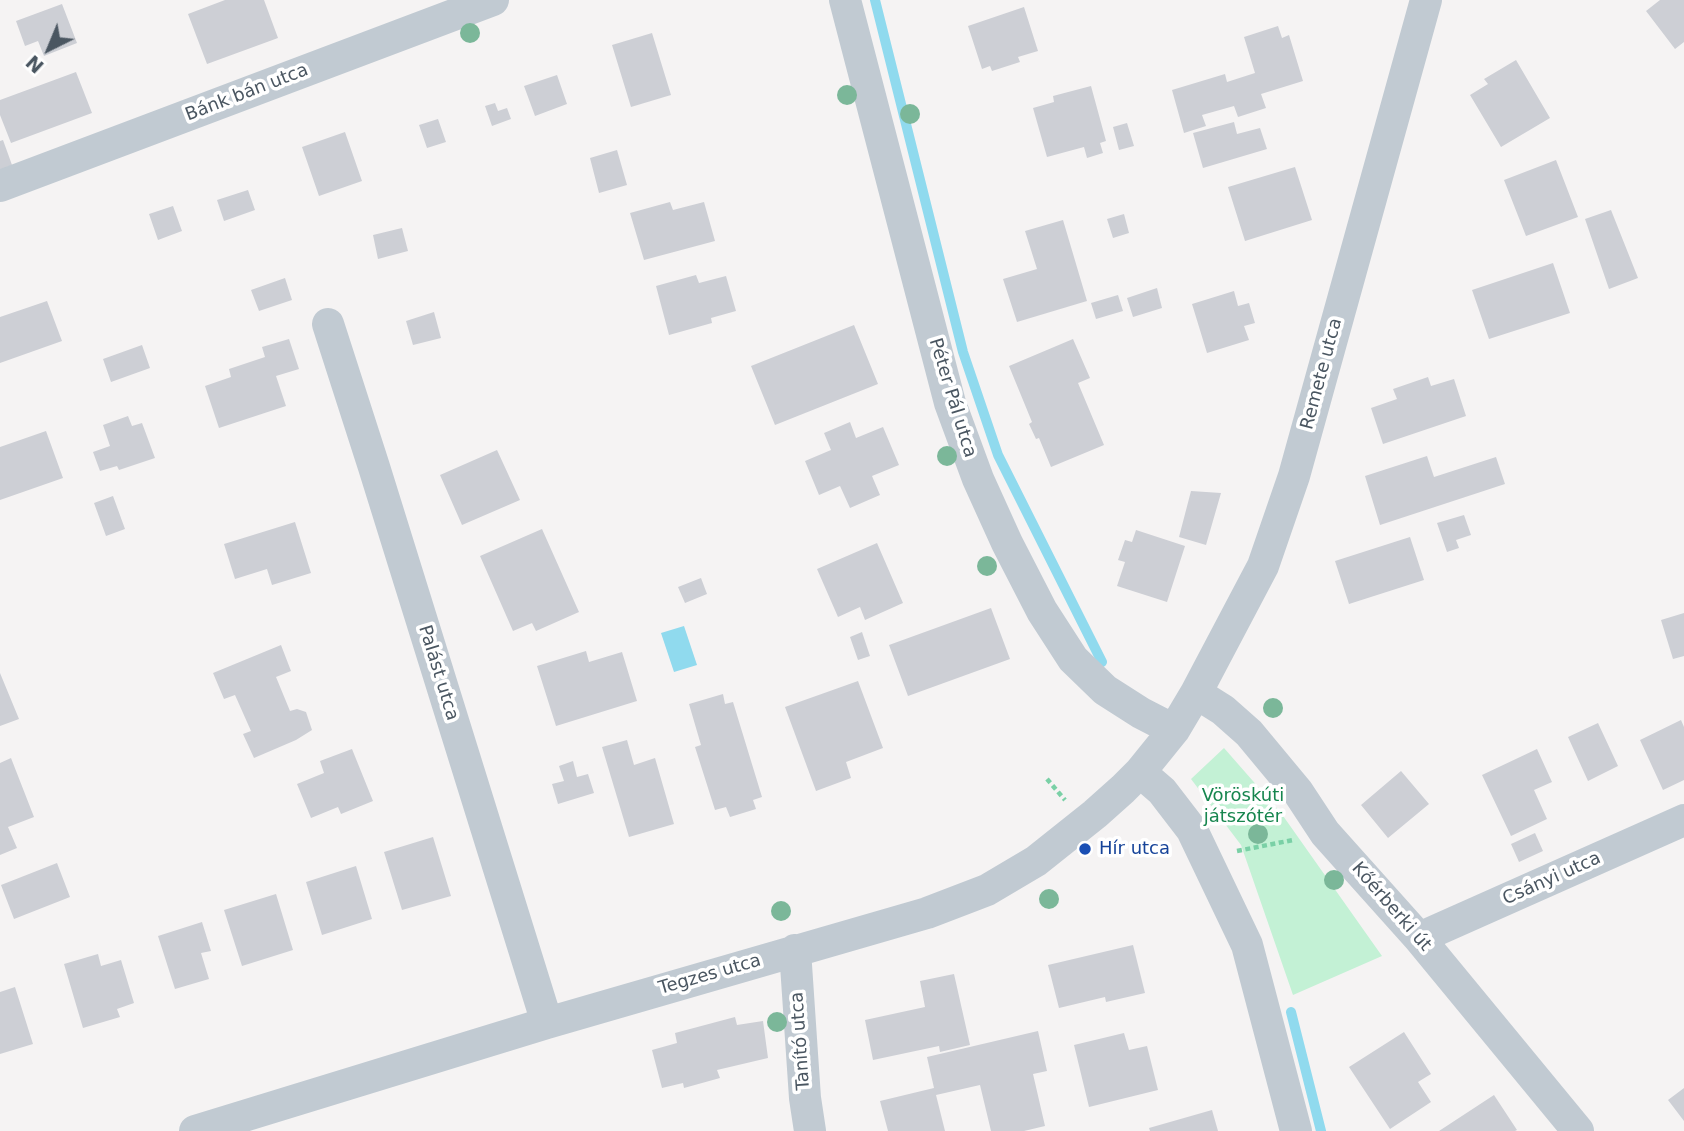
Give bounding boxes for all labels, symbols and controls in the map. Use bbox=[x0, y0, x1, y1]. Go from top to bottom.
north arrow bbox=[14, 14, 84, 84]
text: N bbox=[21, 51, 48, 78]
street label: Bánk bán utca bbox=[182, 60, 312, 126]
street label: Remete utca bbox=[1297, 316, 1347, 432]
street label: Péter Pál utca bbox=[924, 336, 980, 460]
street label: Palást utca bbox=[413, 623, 463, 723]
park label: Vöröskúti játszótér bbox=[1202, 785, 1284, 828]
place label: Hír utca bbox=[1099, 838, 1170, 860]
marker: Hír utca bbox=[1077, 841, 1093, 857]
street label: Csányi utca bbox=[1500, 848, 1604, 910]
street label: Kőérberki út bbox=[1347, 858, 1435, 956]
street label: Tegzes utca bbox=[656, 950, 764, 1000]
street label: Tanító utca bbox=[787, 991, 815, 1091]

